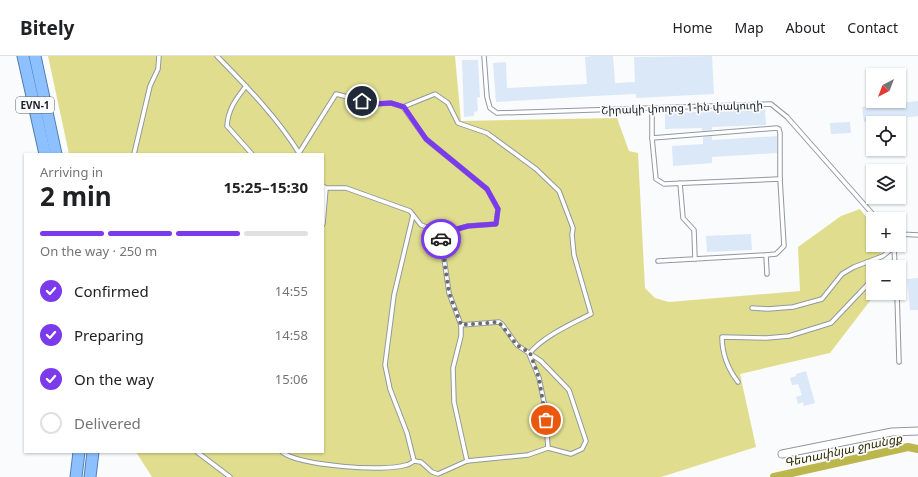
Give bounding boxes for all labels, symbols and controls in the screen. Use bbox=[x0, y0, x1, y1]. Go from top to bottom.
text: Bitely bbox=[20, 15, 74, 41]
text: Home bbox=[673, 18, 712, 37]
text: Map bbox=[734, 18, 764, 37]
text: About bbox=[786, 18, 825, 37]
text: Contact bbox=[847, 18, 898, 37]
north arrow bbox=[866, 68, 906, 108]
map controls bbox=[866, 68, 906, 300]
pin bbox=[345, 84, 379, 118]
icon: home bbox=[351, 90, 373, 112]
road number: EVN-1 bbox=[16, 97, 54, 113]
street label: Շիրակի փողոց 1-ին փակուղի bbox=[601, 97, 763, 117]
button: locate bbox=[866, 116, 906, 156]
text: Arriving in bbox=[40, 163, 103, 181]
button: layers bbox=[866, 164, 906, 204]
text: 15:25–15:30 bbox=[223, 177, 308, 197]
text: 2 min bbox=[40, 178, 112, 214]
button: + bbox=[866, 212, 906, 252]
courier bbox=[421, 219, 461, 259]
icon: car bbox=[430, 228, 452, 250]
text: On the way · 250 m bbox=[40, 242, 157, 260]
button: − bbox=[866, 260, 906, 300]
icon: check bbox=[40, 280, 62, 302]
text: Confirmed bbox=[74, 281, 149, 301]
text: 14:55 bbox=[275, 282, 308, 300]
icon: check bbox=[40, 324, 62, 346]
text: Preparing bbox=[74, 325, 144, 345]
text: 14:58 bbox=[275, 326, 308, 344]
icon: check bbox=[40, 368, 62, 390]
text: On the way bbox=[74, 369, 154, 389]
text: 15:06 bbox=[275, 370, 308, 388]
pin bbox=[529, 403, 563, 437]
icon: bag bbox=[535, 409, 557, 431]
text: Delivered bbox=[74, 413, 141, 433]
water label: Գետափնյա ջրանցք bbox=[782, 429, 904, 471]

